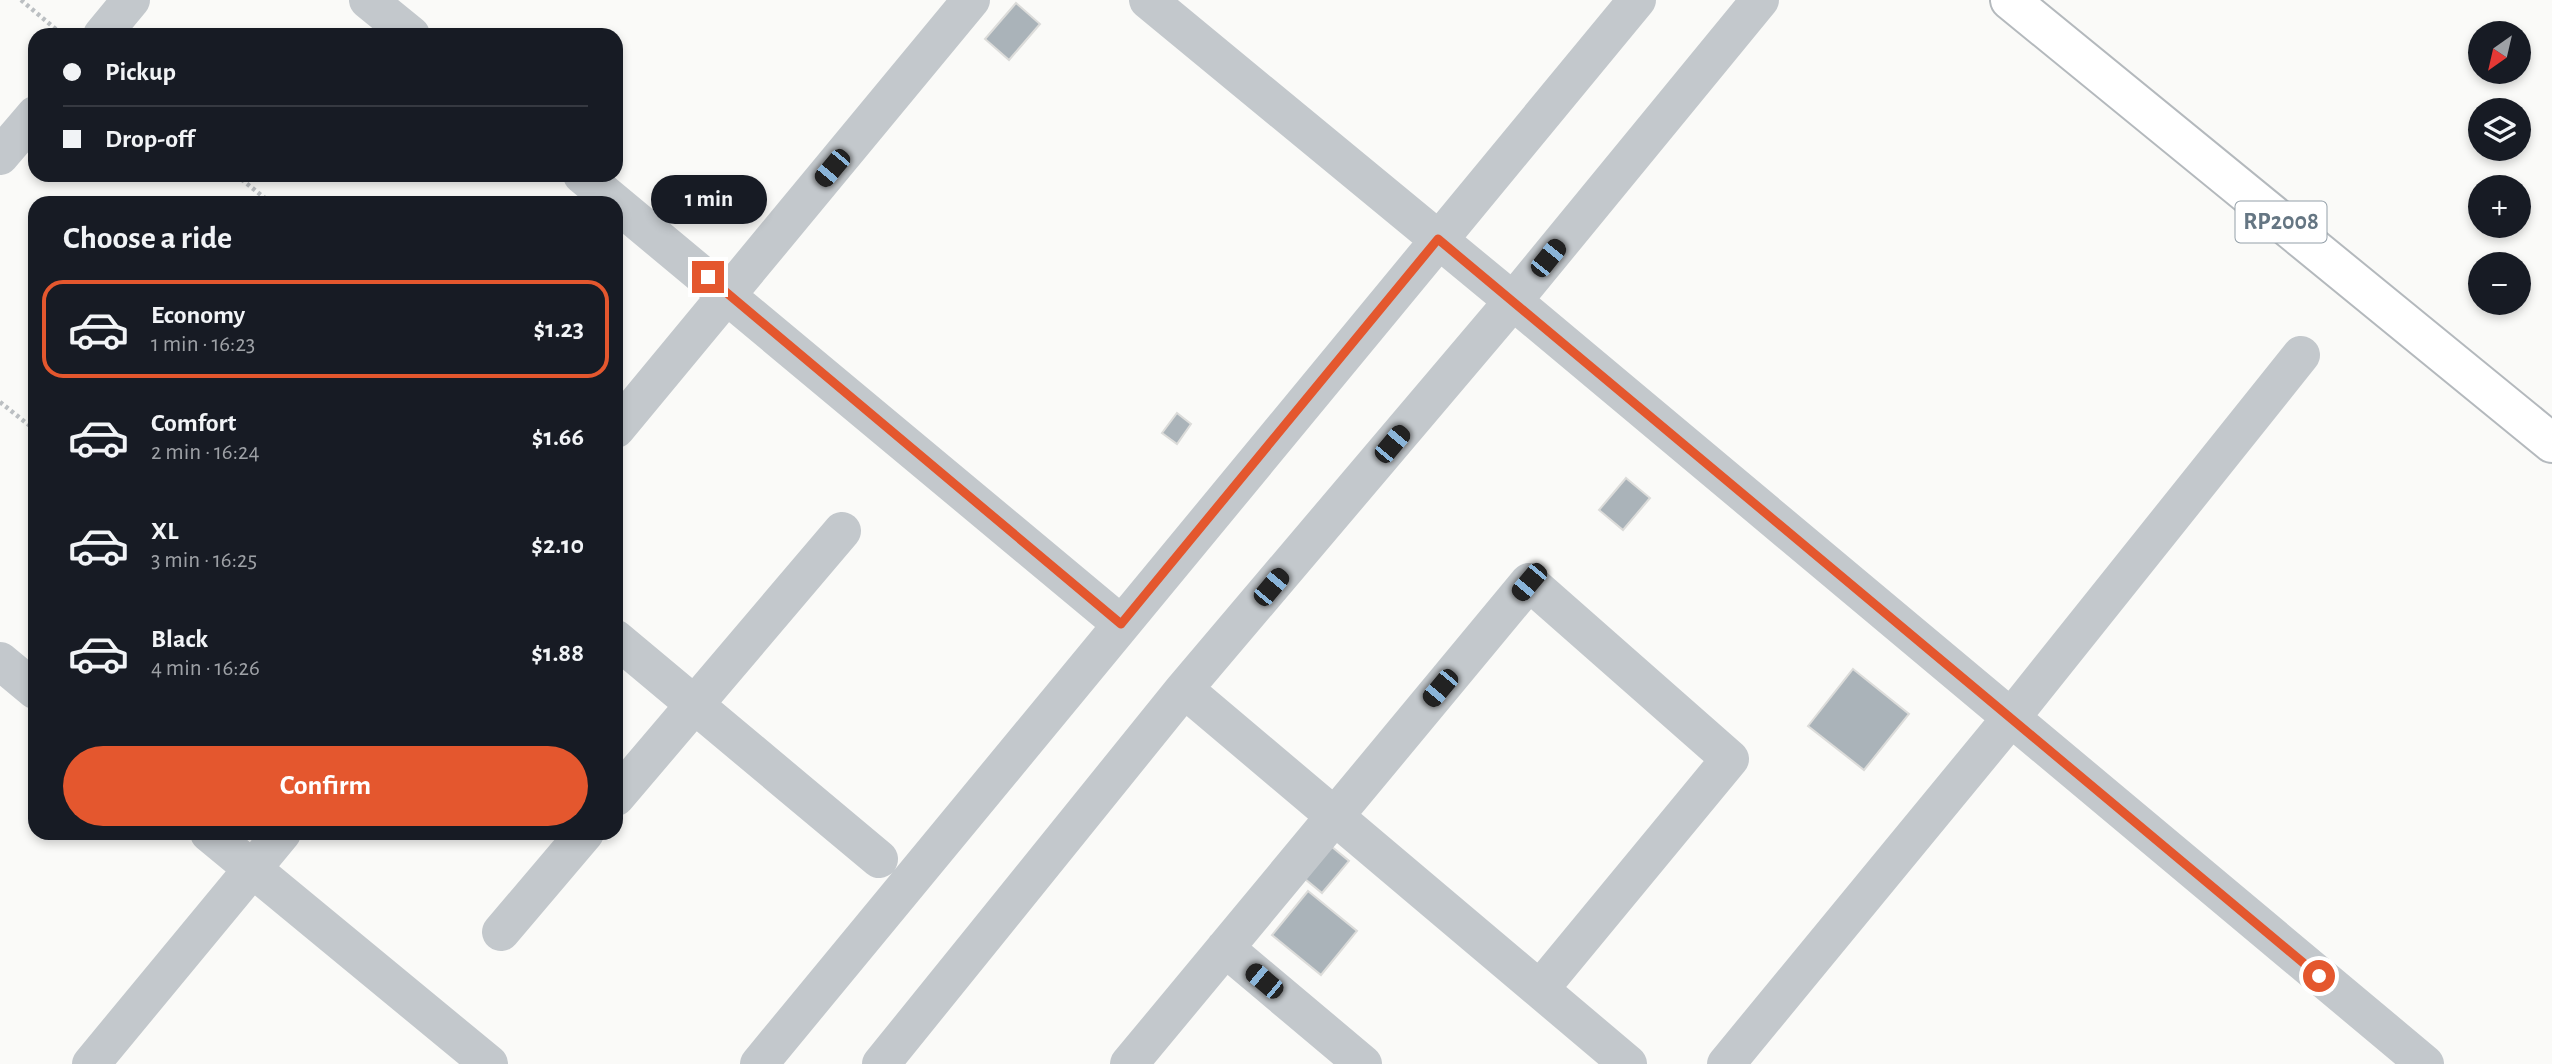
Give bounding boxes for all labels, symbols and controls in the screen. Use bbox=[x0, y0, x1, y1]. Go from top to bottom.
north arrow bbox=[2468, 21, 2530, 84]
map controls bbox=[2468, 21, 2531, 315]
text: Pickup bbox=[105, 59, 176, 85]
button: layers bbox=[2468, 98, 2531, 161]
text: Drop-off bbox=[105, 126, 194, 152]
car bbox=[811, 145, 854, 191]
button: + bbox=[2468, 175, 2531, 238]
callout: 1 min bbox=[650, 176, 766, 224]
text: 1 min bbox=[685, 188, 733, 211]
road number: RP2008 bbox=[2236, 202, 2326, 243]
text: Choose a ride bbox=[63, 222, 232, 254]
car bbox=[1527, 235, 1570, 281]
button: − bbox=[2468, 252, 2531, 315]
route end bbox=[692, 261, 724, 293]
icon: car bbox=[67, 298, 130, 361]
text: Economy bbox=[151, 302, 245, 328]
text: $1.23 bbox=[534, 316, 584, 342]
text: 1 min · 16:23 bbox=[151, 333, 255, 356]
icon: car bbox=[67, 406, 130, 469]
text: Comfort bbox=[151, 410, 236, 436]
car bbox=[1371, 421, 1414, 467]
text: $1.66 bbox=[532, 424, 584, 450]
text: 2 min · 16:24 bbox=[151, 441, 259, 464]
icon: car bbox=[67, 514, 130, 577]
text: XL bbox=[151, 518, 178, 544]
text: $2.10 bbox=[531, 532, 584, 558]
text: 3 min · 16:25 bbox=[151, 549, 257, 572]
car bbox=[1508, 559, 1551, 605]
car bbox=[1250, 564, 1293, 610]
icon: car bbox=[67, 622, 130, 685]
text: Black bbox=[151, 626, 208, 652]
text: $1.88 bbox=[531, 640, 584, 666]
text: 4 min · 16:26 bbox=[151, 657, 260, 680]
car bbox=[1419, 665, 1462, 711]
button: Confirm bbox=[63, 746, 588, 826]
car bbox=[1242, 959, 1287, 1003]
route start bbox=[2303, 960, 2335, 992]

